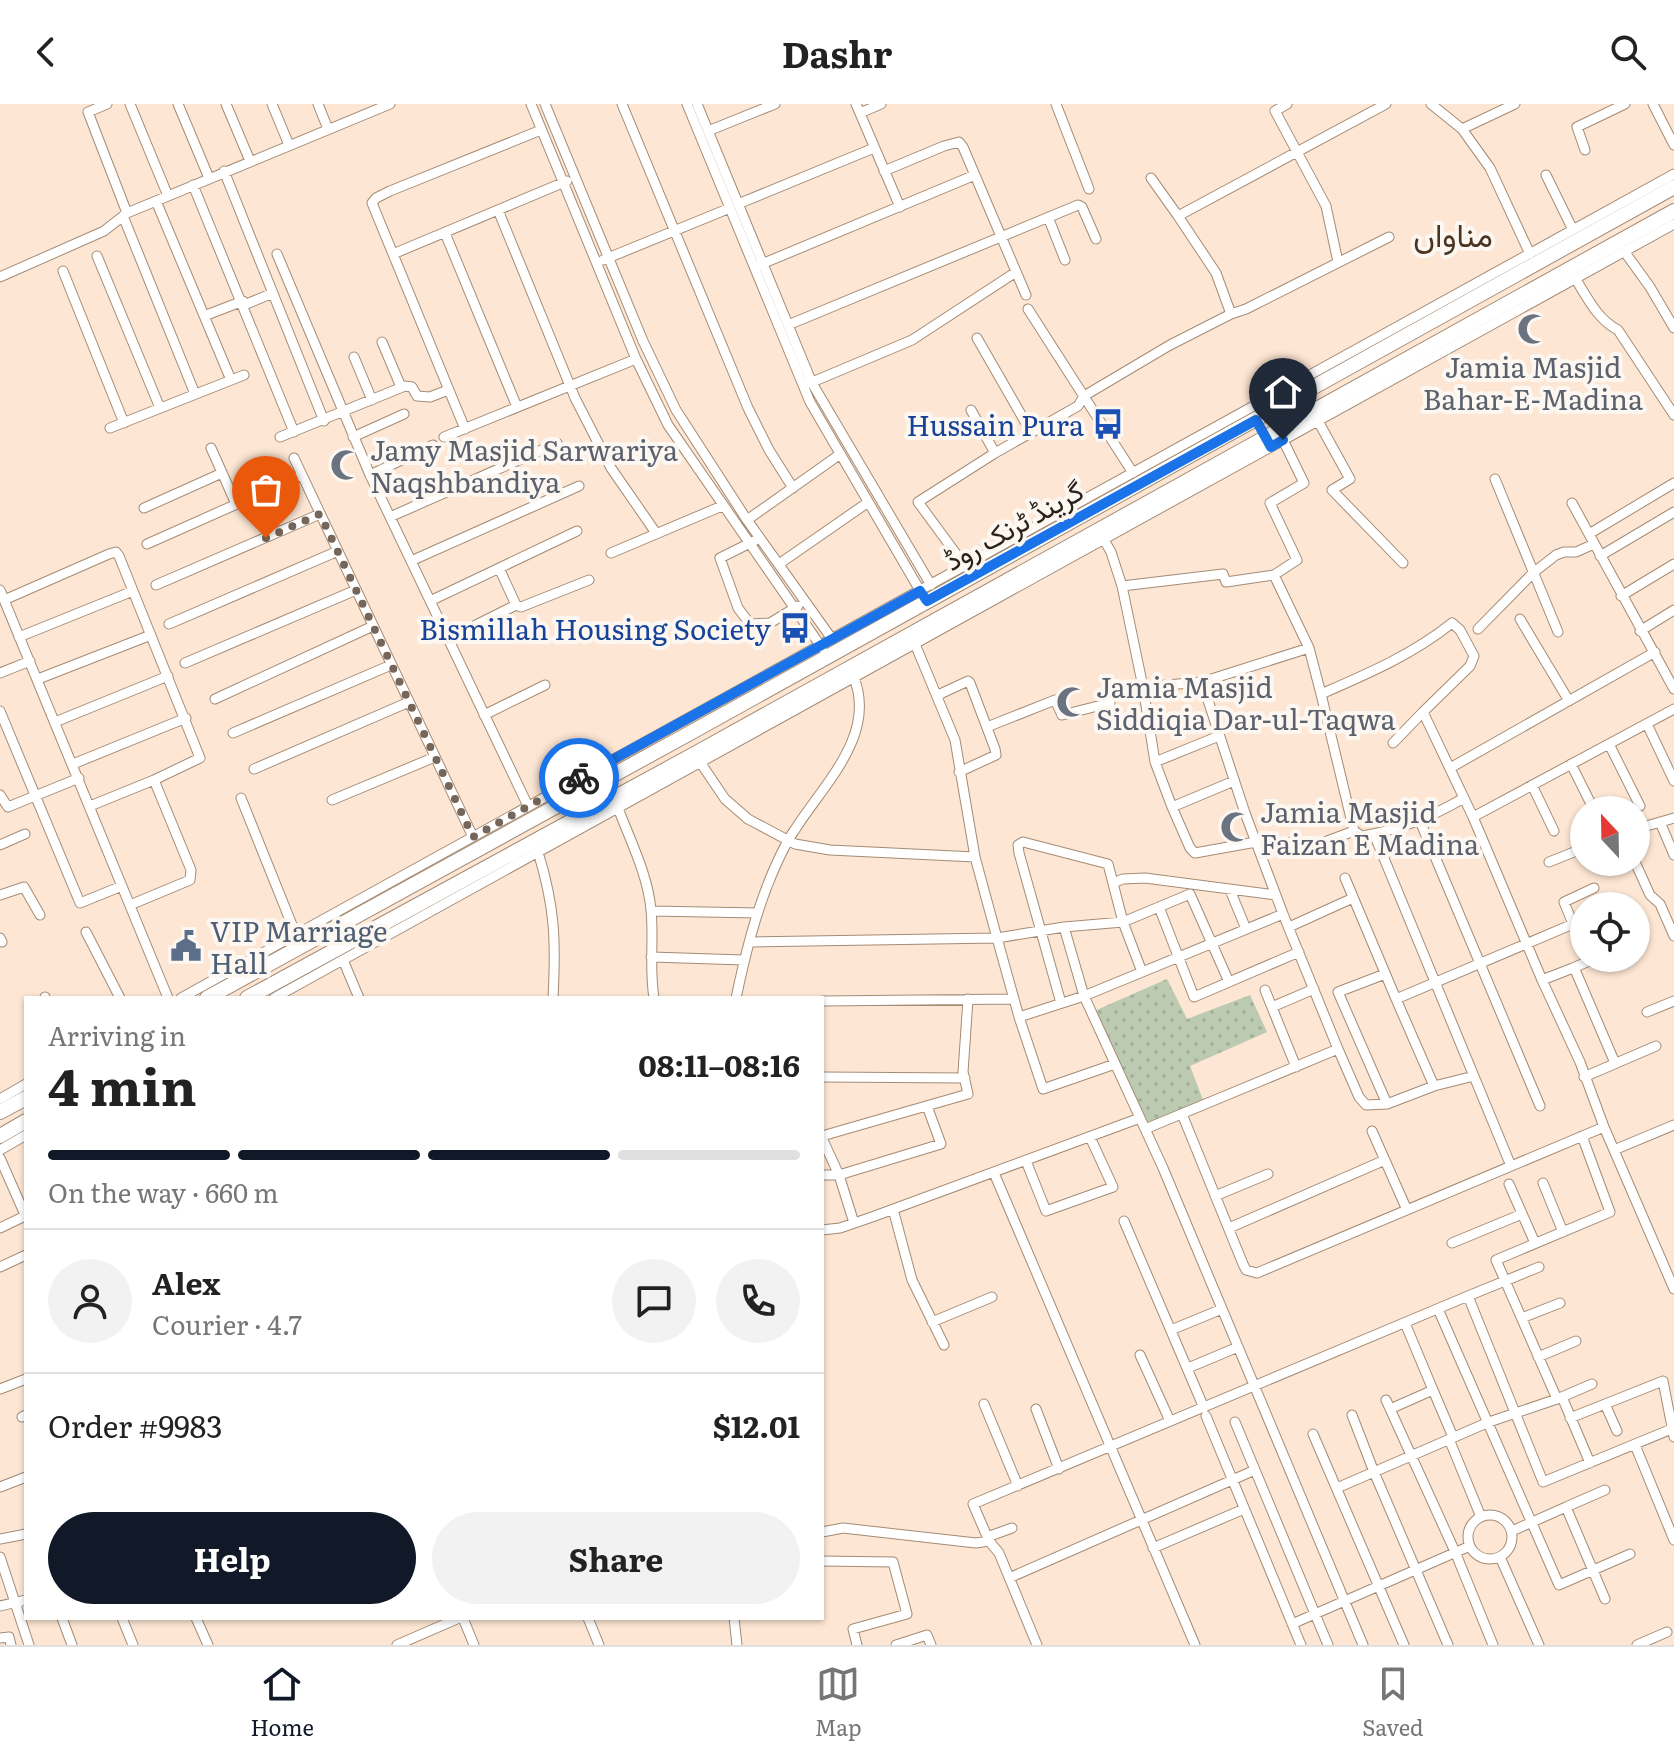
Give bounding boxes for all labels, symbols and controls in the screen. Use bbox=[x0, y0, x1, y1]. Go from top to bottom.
text: Dashr bbox=[782, 26, 892, 79]
icon: back bbox=[24, 30, 68, 74]
icon: search bbox=[1606, 30, 1650, 74]
district label: مناواں bbox=[1413, 209, 1493, 257]
mosque icon: Jamia Masjid Bahar-E-Madina bbox=[1516, 312, 1550, 346]
place label: Jamia Masjid Bahar-E-Madina bbox=[1423, 345, 1643, 419]
pin bbox=[1249, 358, 1317, 440]
icon: home bbox=[1261, 370, 1305, 414]
place label: Hussain Pura bbox=[907, 403, 1084, 445]
bus stop icon: Hussain Pura bbox=[1091, 407, 1125, 441]
place label: Jamy Masjid Sarwariya Naqshbandiya bbox=[370, 428, 678, 502]
mosque icon: Jamy Masjid Sarwariya Naqshbandiya bbox=[329, 448, 363, 482]
pin bbox=[232, 456, 300, 538]
icon: bag bbox=[244, 468, 288, 512]
street label: گرینڈ ٹرنک روڈ bbox=[935, 468, 1091, 580]
place label: Bismillah Housing Society bbox=[419, 607, 772, 649]
bus stop icon: Bismillah Housing Society bbox=[778, 611, 812, 645]
place label: Jamia Masjid Siddiqia Dar-ul-Taqwa bbox=[1096, 665, 1396, 739]
mosque icon: Jamia Masjid Siddiqia Dar-ul-Taqwa bbox=[1055, 685, 1089, 719]
courier bbox=[539, 738, 619, 818]
icon: bike bbox=[557, 756, 601, 800]
place label: Jamia Masjid Faizan E Madina bbox=[1260, 790, 1479, 864]
north arrow bbox=[1570, 796, 1650, 876]
map controls bbox=[1570, 796, 1650, 972]
mosque icon: Jamia Masjid Faizan E Madina bbox=[1219, 810, 1253, 844]
button: locate bbox=[1570, 892, 1650, 972]
place label: VIP Marriage Hall bbox=[210, 909, 387, 983]
public building icon: VIP Marriage Hall bbox=[169, 929, 203, 963]
text: Arriving in bbox=[48, 1015, 186, 1054]
text: 08:11–08:16 bbox=[638, 1042, 800, 1086]
text: 4 min bbox=[48, 1045, 197, 1122]
text: On the way · 660 m bbox=[48, 1172, 279, 1211]
button: person bbox=[48, 1259, 132, 1343]
button: chat bbox=[612, 1259, 696, 1343]
button: phone bbox=[716, 1259, 800, 1343]
text: Alex bbox=[152, 1260, 220, 1304]
text: Courier · 4.7 bbox=[152, 1304, 302, 1343]
text: Order #9983 bbox=[48, 1403, 223, 1447]
text: $12.01 bbox=[713, 1403, 800, 1447]
button: Help bbox=[48, 1512, 416, 1604]
button: Share bbox=[432, 1512, 800, 1604]
tab: Home bbox=[250, 1662, 314, 1743]
tab: Map bbox=[815, 1662, 862, 1743]
tab: Saved bbox=[1362, 1662, 1424, 1743]

